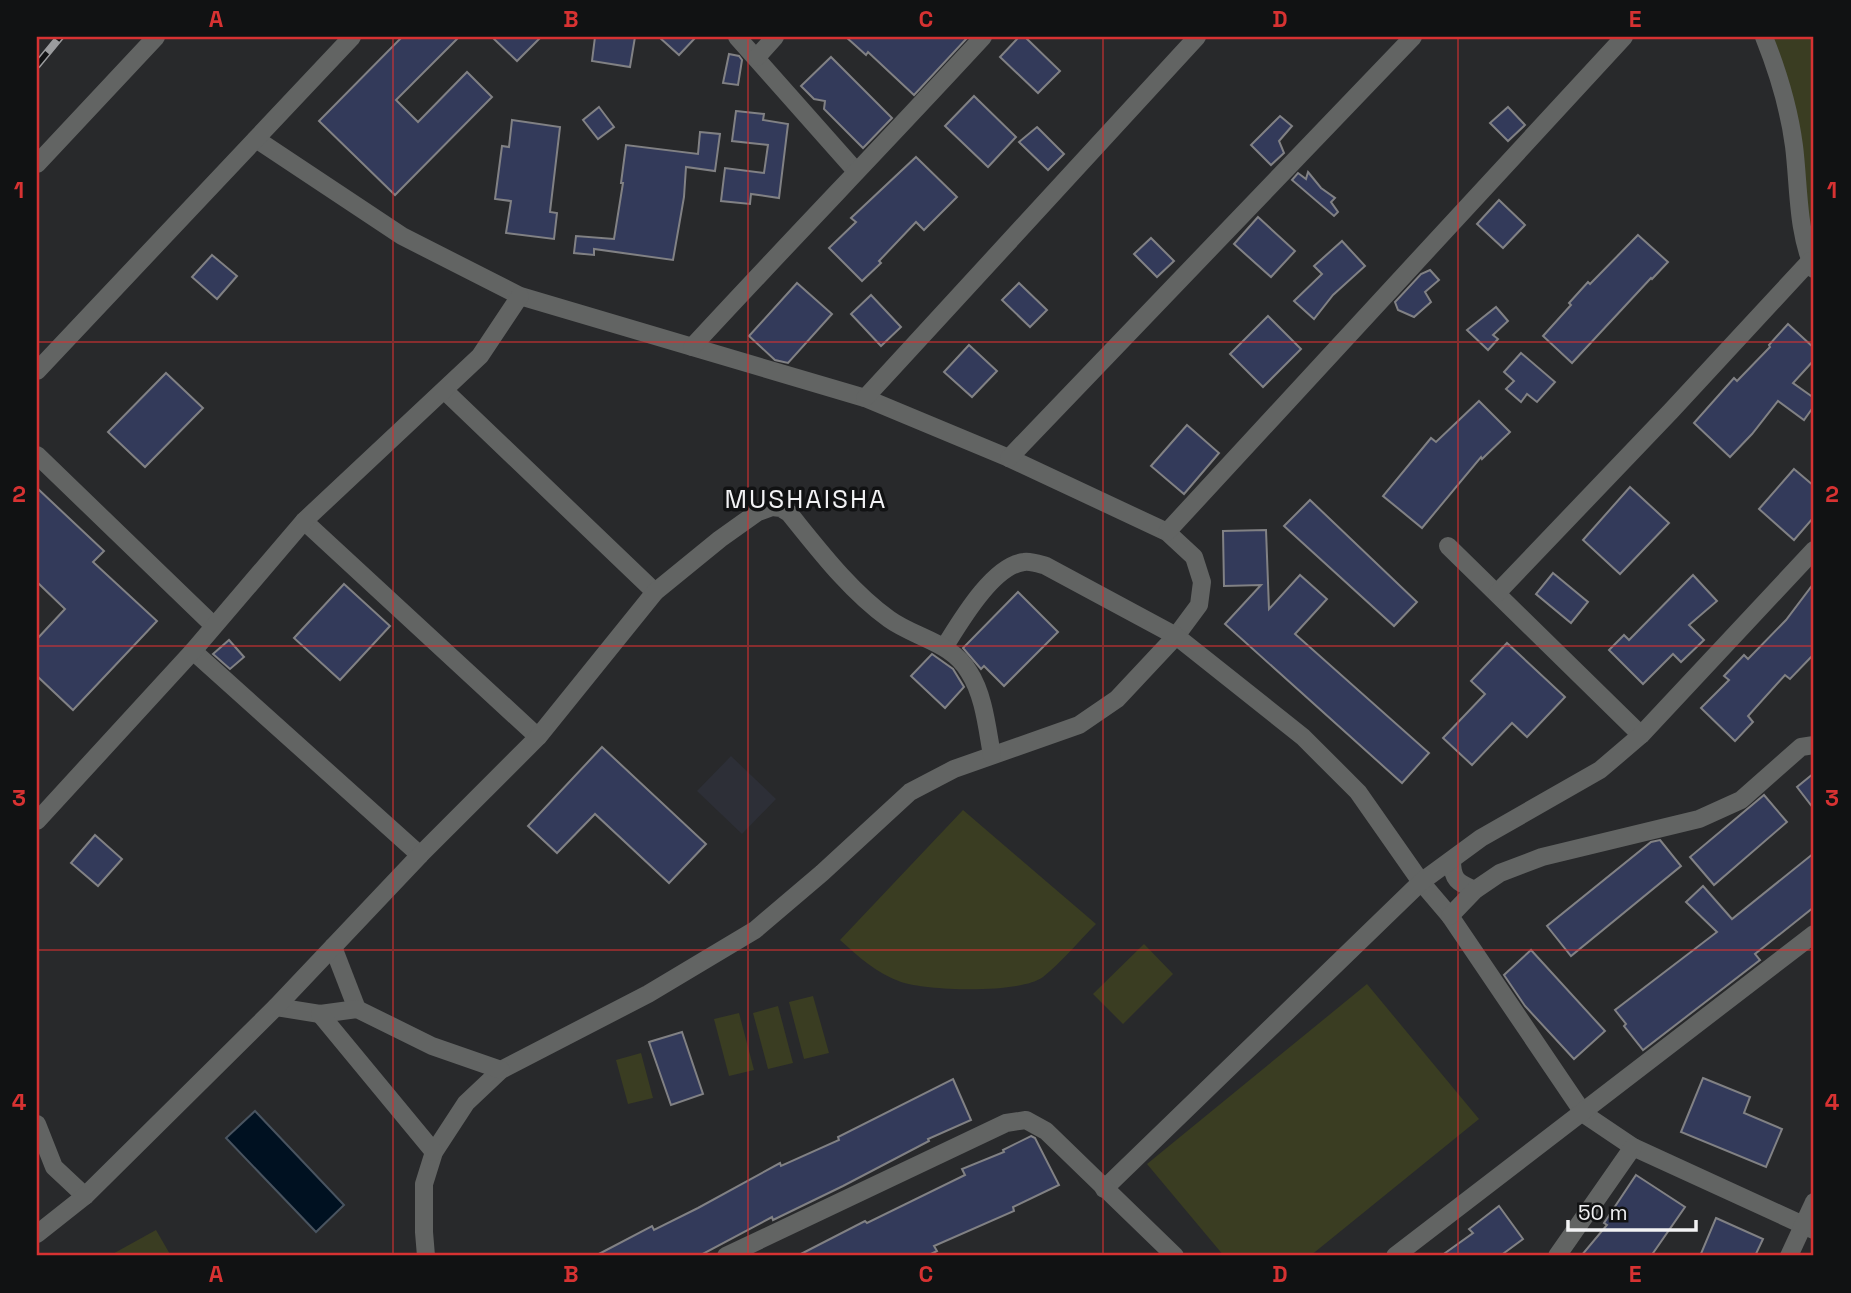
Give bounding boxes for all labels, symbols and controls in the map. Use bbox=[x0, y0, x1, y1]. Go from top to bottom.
text: A bbox=[209, 4, 224, 34]
text: B bbox=[563, 4, 579, 34]
text: C bbox=[919, 4, 933, 34]
text: D bbox=[1272, 4, 1288, 34]
text: E bbox=[1629, 4, 1641, 34]
text: 1 bbox=[14, 175, 24, 205]
text: 1 bbox=[1827, 175, 1837, 205]
text: 2 bbox=[12, 479, 26, 509]
text: 2 bbox=[1825, 479, 1839, 509]
district label: MUSHAISHA bbox=[725, 482, 887, 516]
text: 3 bbox=[12, 783, 26, 813]
text: 3 bbox=[1825, 783, 1839, 813]
text: 4 bbox=[12, 1087, 27, 1117]
text: 4 bbox=[1825, 1087, 1840, 1117]
scale bar bbox=[1568, 1188, 1695, 1232]
text: 50 m bbox=[1578, 1199, 1628, 1226]
text: A bbox=[209, 1259, 224, 1289]
text: B bbox=[563, 1259, 579, 1289]
text: C bbox=[919, 1259, 933, 1289]
text: D bbox=[1272, 1259, 1288, 1289]
text: E bbox=[1629, 1259, 1641, 1289]

